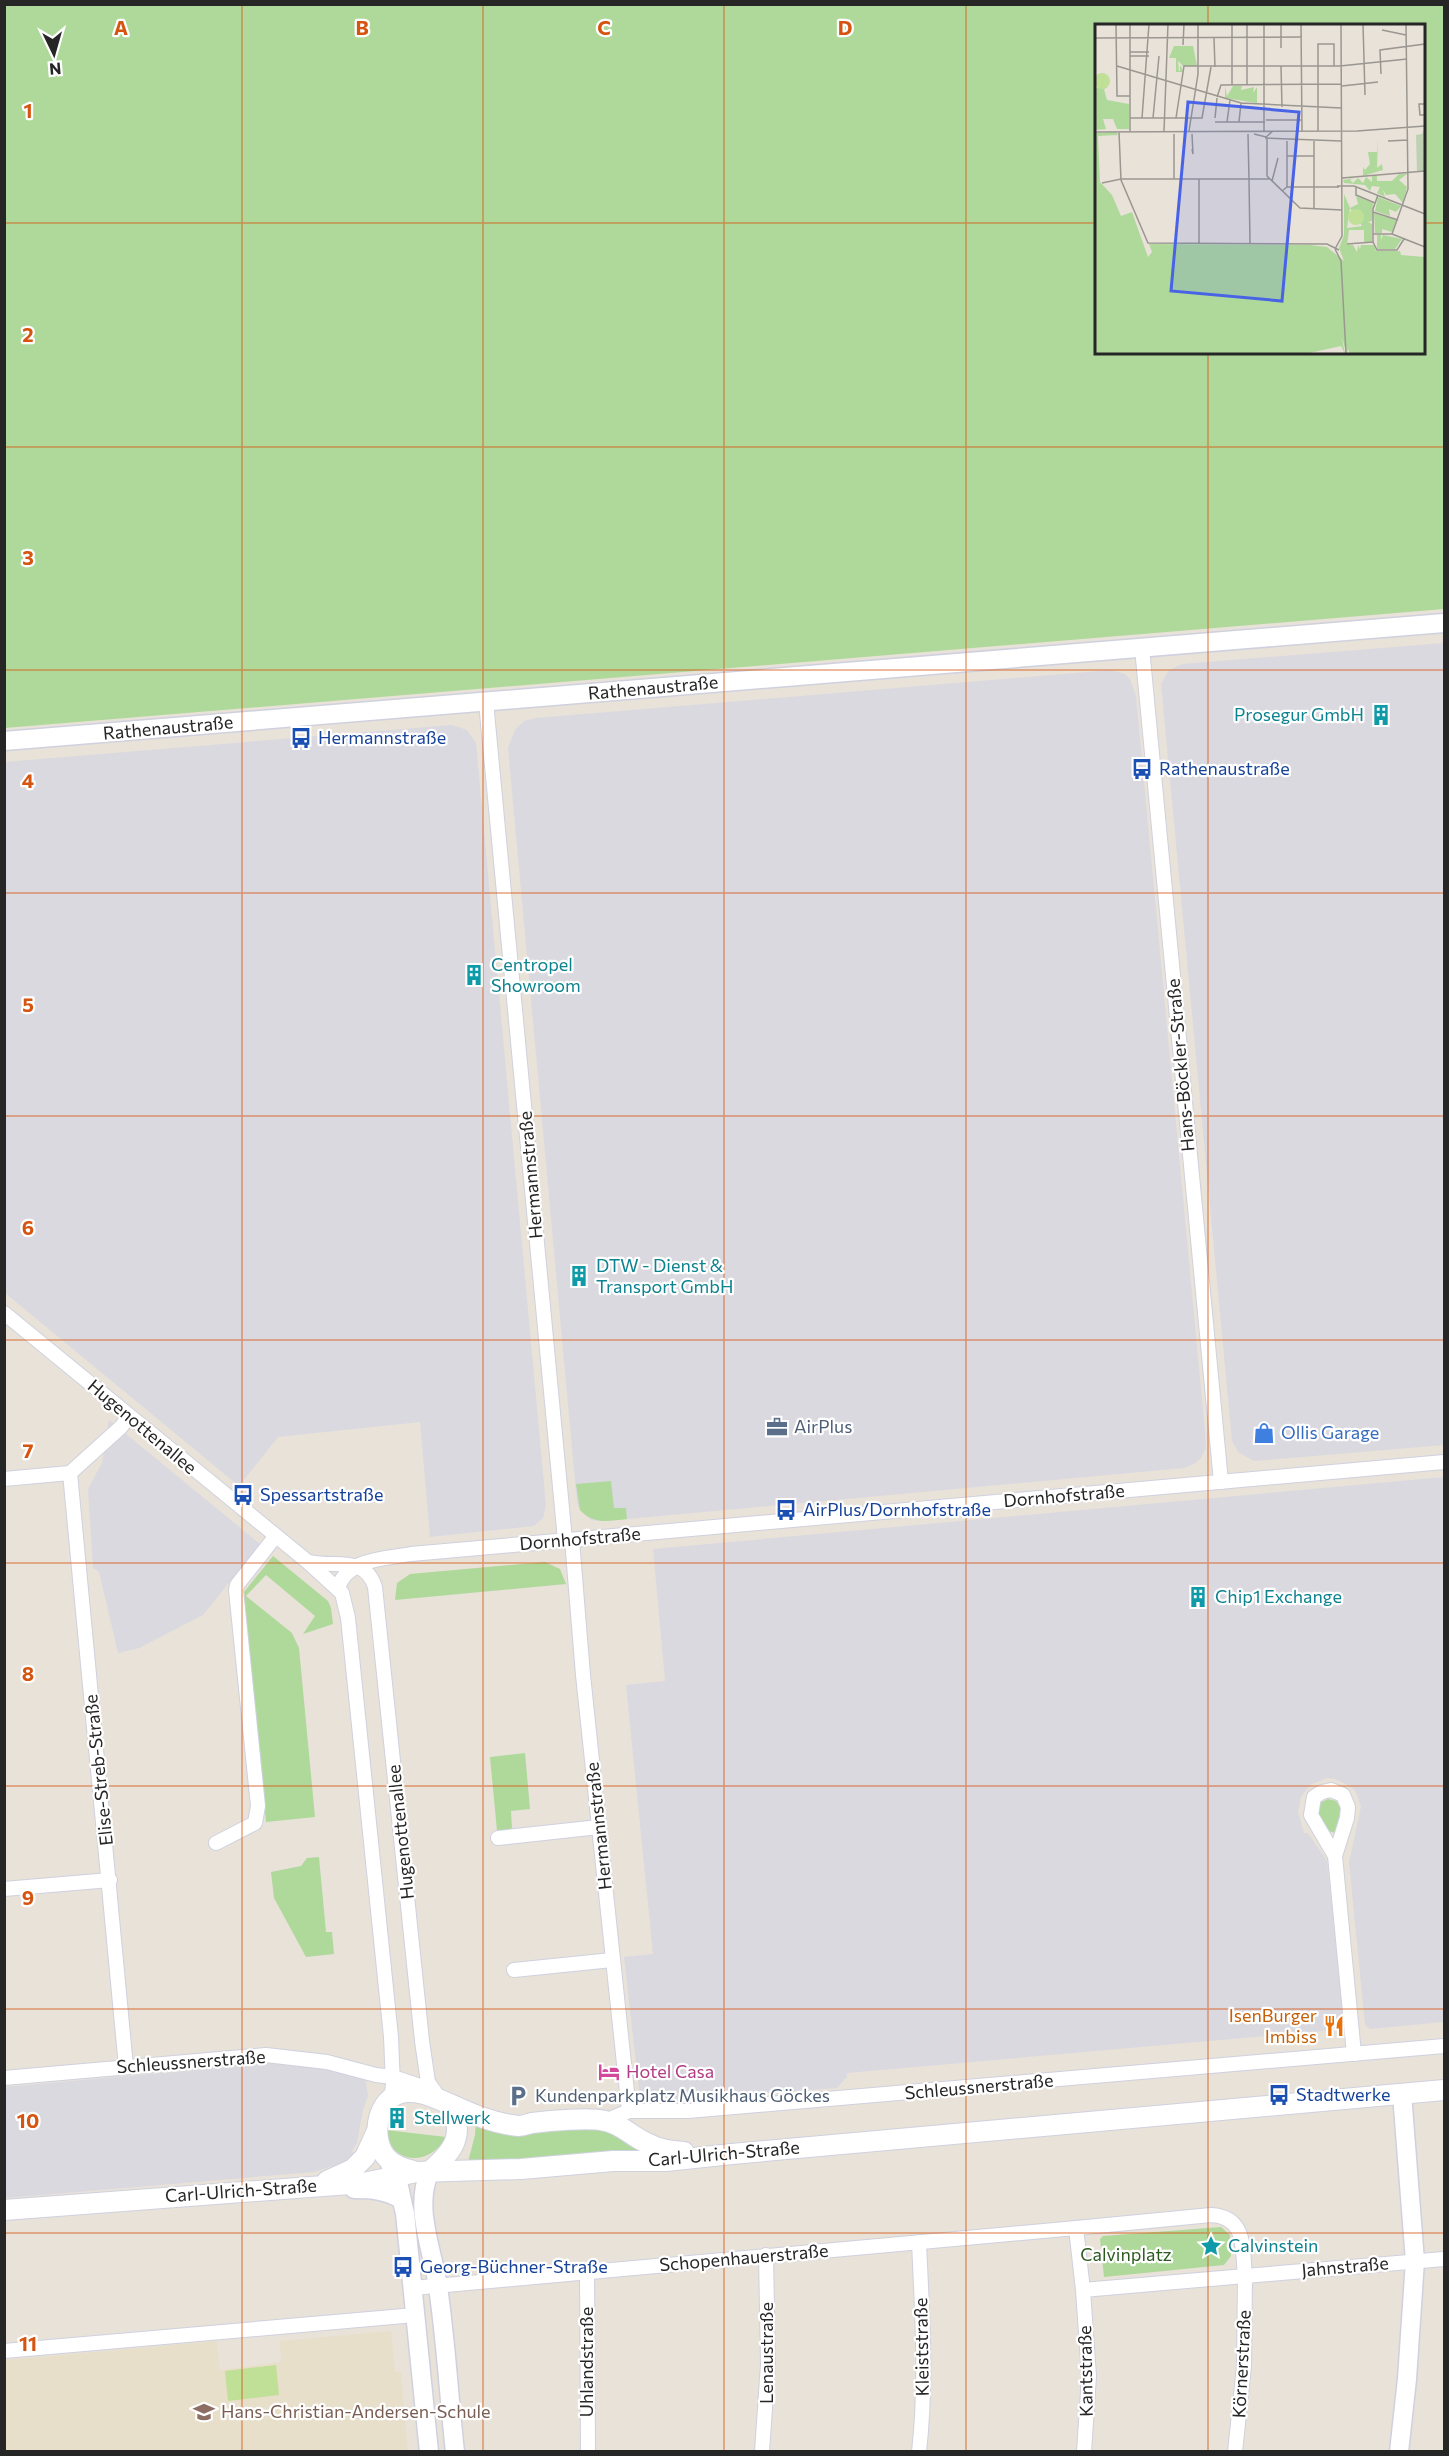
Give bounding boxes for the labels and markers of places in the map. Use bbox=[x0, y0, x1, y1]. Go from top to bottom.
place label: Prosegur GmbH bbox=[1234, 703, 1364, 725]
building icon: Prosegur GmbH bbox=[1369, 703, 1393, 727]
bus stop icon: Hermannstraße bbox=[289, 726, 313, 750]
place label: Hermannstraße bbox=[318, 726, 446, 748]
bus stop icon: Rathenaustraße bbox=[1130, 757, 1154, 781]
place label: Rathenaustraße bbox=[1159, 757, 1290, 779]
place label: Centropel Showroom bbox=[491, 953, 581, 996]
building icon: Centropel Showroom bbox=[462, 963, 486, 987]
place label: DTW - Dienst & Transport GmbH bbox=[596, 1254, 733, 1297]
building icon: DTW - Dienst & Transport GmbH bbox=[567, 1264, 591, 1288]
office icon: AirPlus bbox=[765, 1415, 789, 1439]
place label: AirPlus bbox=[794, 1415, 852, 1437]
shop icon: Ollis Garage bbox=[1252, 1421, 1276, 1445]
place label: Ollis Garage bbox=[1281, 1421, 1379, 1443]
bus stop icon: Spessartstraße bbox=[231, 1483, 255, 1507]
place label: Spessartstraße bbox=[260, 1483, 383, 1505]
bus stop icon: AirPlus/Dornhofstraße bbox=[774, 1498, 798, 1522]
place label: AirPlus/Dornhofstraße bbox=[803, 1498, 991, 1520]
building icon: Chip1 Exchange bbox=[1186, 1585, 1210, 1609]
place label: Chip1 Exchange bbox=[1215, 1585, 1342, 1607]
place label: IsenBurger Imbiss bbox=[1229, 2004, 1317, 2047]
restaurant icon: IsenBurger Imbiss bbox=[1322, 2014, 1346, 2038]
hotel icon: Hotel Casa bbox=[597, 2060, 621, 2084]
place label: Hotel Casa bbox=[626, 2060, 714, 2082]
bus stop icon: Stadtwerke bbox=[1267, 2083, 1291, 2107]
place label: Stadtwerke bbox=[1296, 2083, 1391, 2105]
parking icon: Kundenparkplatz Musikhaus Göckes bbox=[506, 2084, 530, 2108]
place label: Kundenparkplatz Musikhaus Göckes bbox=[535, 2084, 830, 2106]
building icon: Stellwerk bbox=[385, 2106, 409, 2130]
place label: Stellwerk bbox=[414, 2106, 491, 2128]
place icon: Calvinstein bbox=[1199, 2234, 1223, 2258]
place label: Calvinstein bbox=[1228, 2234, 1318, 2256]
bus stop icon: Georg-Büchner-Straße bbox=[391, 2255, 415, 2279]
place label: Georg-Büchner-Straße bbox=[420, 2255, 608, 2277]
school or university icon: Hans-Christian-Andersen-Schule bbox=[192, 2400, 216, 2424]
place label: Hans-Christian-Andersen-Schule bbox=[221, 2400, 491, 2422]

